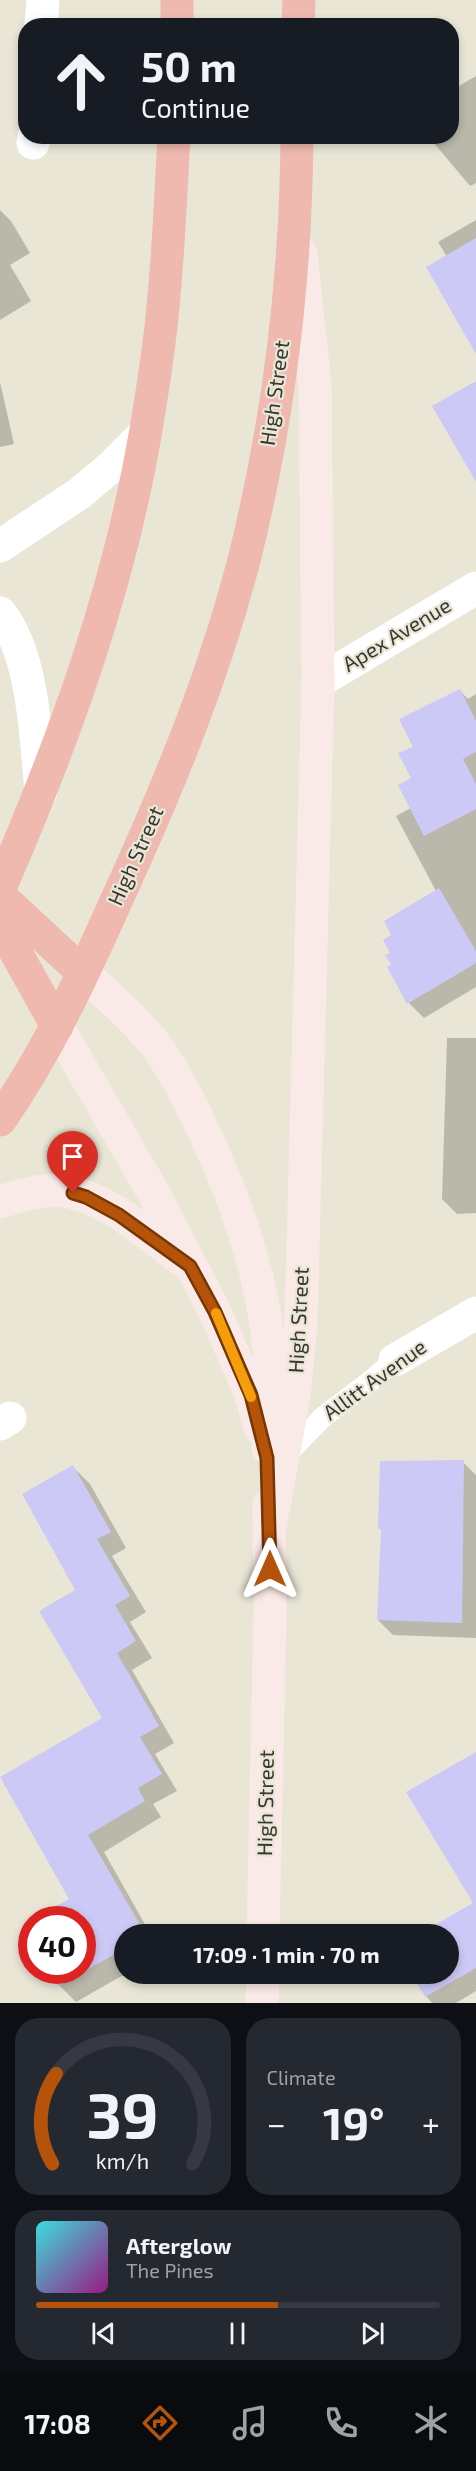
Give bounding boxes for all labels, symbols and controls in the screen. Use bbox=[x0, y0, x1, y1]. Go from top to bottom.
text: 50 m bbox=[141, 40, 237, 90]
icon: ahead bbox=[42, 42, 120, 120]
text: Continue bbox=[141, 91, 250, 123]
street label: High Street bbox=[254, 338, 293, 447]
street label: Apex Avenue bbox=[337, 592, 455, 676]
street label: High Street bbox=[102, 802, 168, 909]
pin bbox=[47, 1131, 98, 1193]
icon: arrive bbox=[56, 1140, 89, 1173]
street label: High Street bbox=[282, 1266, 313, 1374]
street label: Allitt Avenue bbox=[318, 1333, 431, 1425]
position arrow bbox=[238, 1537, 302, 1601]
street label: High Street bbox=[251, 1750, 278, 1856]
speed limit sign: 40 bbox=[18, 1906, 96, 1984]
text: 17:09 · 1 min · 70 m bbox=[193, 1941, 380, 1967]
text: Climate bbox=[267, 2065, 336, 2089]
text: 39 bbox=[87, 2076, 159, 2151]
text: 19° bbox=[323, 2095, 385, 2149]
text: − bbox=[267, 2103, 286, 2143]
text: + bbox=[422, 2103, 440, 2143]
text: km/h bbox=[96, 2148, 149, 2173]
text: Afterglow bbox=[126, 2232, 231, 2258]
text: The Pines bbox=[126, 2258, 214, 2282]
icon: previous bbox=[87, 2317, 120, 2350]
icon: pause bbox=[221, 2317, 254, 2350]
icon: next bbox=[356, 2317, 389, 2350]
icon: directions bbox=[139, 2402, 181, 2444]
icon: music bbox=[229, 2402, 271, 2444]
icon: phone bbox=[320, 2402, 362, 2444]
icon: climate bbox=[410, 2402, 452, 2444]
text: 17:08 bbox=[24, 2407, 91, 2439]

